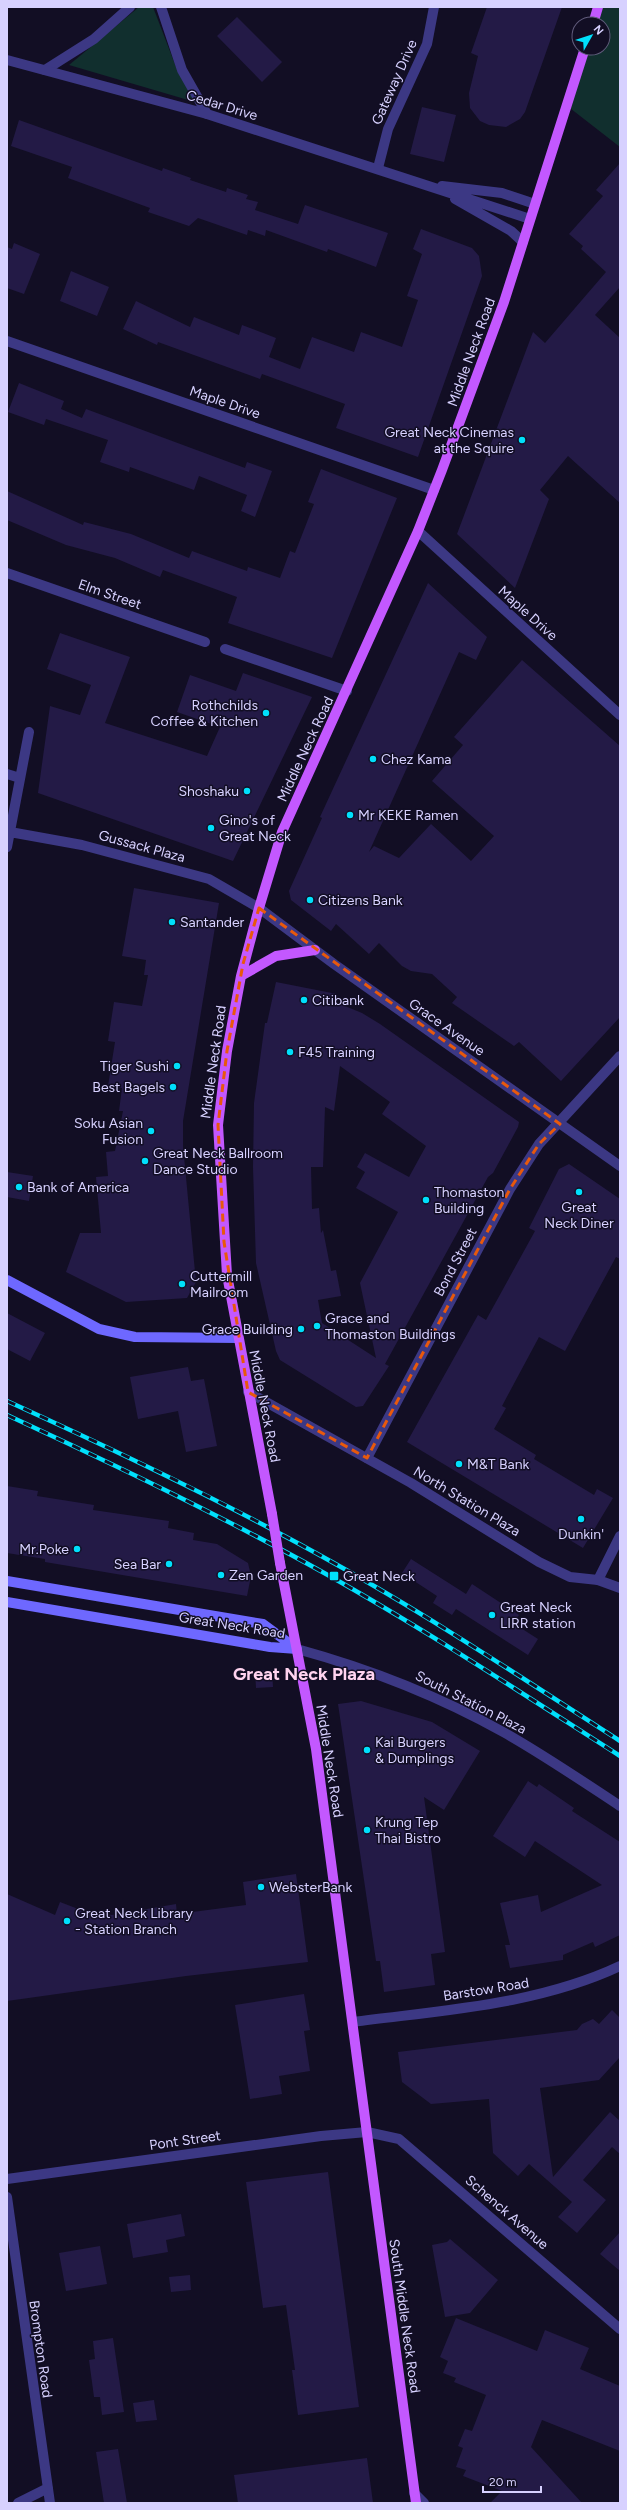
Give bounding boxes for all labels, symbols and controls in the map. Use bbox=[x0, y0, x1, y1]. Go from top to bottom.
north arrow bbox=[571, 16, 611, 56]
text: N bbox=[591, 23, 606, 37]
street label: Gateway Drive bbox=[368, 37, 421, 127]
street label: Cedar Drive bbox=[184, 87, 260, 124]
street label: Middle Neck Road bbox=[444, 296, 499, 409]
street label: Maple Drive bbox=[187, 382, 263, 423]
place label: Great Neck Cinemas at the Squire bbox=[384, 424, 514, 457]
marker: Great Neck Cinemas at the Squire bbox=[517, 435, 527, 445]
street label: Elm Street bbox=[76, 576, 144, 613]
street label: Maple Drive bbox=[495, 582, 561, 645]
street label: Middle Neck Road bbox=[274, 694, 337, 805]
place label: Rothchilds Coffee & Kitchen bbox=[150, 697, 258, 730]
marker: Rothchilds Coffee & Kitchen bbox=[261, 708, 271, 718]
place label: Chez Kama bbox=[381, 751, 452, 768]
marker: Chez Kama bbox=[368, 754, 378, 764]
place label: Shoshaku bbox=[178, 783, 239, 800]
marker: Shoshaku bbox=[242, 786, 252, 796]
place label: Mr KEKE Ramen bbox=[358, 807, 459, 824]
marker: Mr KEKE Ramen bbox=[345, 810, 355, 820]
place label: Gino's of Great Neck bbox=[219, 812, 291, 845]
marker: Gino's of Great Neck bbox=[206, 823, 216, 833]
street label: Gussack Plaza bbox=[97, 827, 187, 866]
place label: Citizens Bank bbox=[318, 892, 403, 909]
marker: Citizens Bank bbox=[305, 895, 315, 905]
place label: Santander bbox=[180, 914, 245, 931]
marker: Santander bbox=[167, 917, 177, 927]
place label: Citibank bbox=[312, 992, 364, 1009]
marker: Citibank bbox=[299, 995, 309, 1005]
street label: Grace Avenue bbox=[406, 995, 488, 1060]
street label: Middle Neck Road bbox=[197, 1004, 230, 1120]
place label: F45 Training bbox=[298, 1044, 375, 1061]
marker: F45 Training bbox=[285, 1047, 295, 1057]
place label: Tiger Sushi bbox=[100, 1058, 169, 1075]
marker: Tiger Sushi bbox=[172, 1061, 182, 1071]
place label: Best Bagels bbox=[92, 1079, 165, 1096]
marker: Best Bagels bbox=[168, 1082, 178, 1092]
place label: Soku Asian Fusion bbox=[74, 1115, 143, 1148]
marker: Soku Asian Fusion bbox=[146, 1126, 156, 1136]
place label: Great Neck Ballroom Dance Studio bbox=[153, 1145, 283, 1178]
marker: Great Neck Ballroom Dance Studio bbox=[140, 1156, 150, 1166]
place label: Bank of America bbox=[27, 1179, 129, 1196]
marker: Bank of America bbox=[14, 1182, 24, 1192]
place label: Thomaston Building bbox=[434, 1184, 505, 1217]
marker: Great Neck Diner bbox=[574, 1187, 584, 1197]
marker: Thomaston Building bbox=[421, 1195, 431, 1205]
place label: Great Neck Diner bbox=[544, 1199, 614, 1232]
street label: Bond Street bbox=[430, 1225, 481, 1299]
place label: Cuttermill Mailroom bbox=[190, 1268, 252, 1301]
marker: Cuttermill Mailroom bbox=[177, 1279, 187, 1289]
place label: Grace and Thomaston Buildings bbox=[325, 1310, 456, 1343]
place label: Grace Building bbox=[202, 1321, 293, 1338]
marker: Grace and Thomaston Buildings bbox=[312, 1321, 322, 1331]
marker: Grace Building bbox=[296, 1324, 306, 1334]
street label: Middle Neck Road bbox=[245, 1348, 284, 1464]
place label: M&T Bank bbox=[467, 1456, 530, 1473]
marker: M&T Bank bbox=[454, 1459, 464, 1469]
street label: North Station Plaza bbox=[410, 1463, 523, 1540]
marker: Dunkin' bbox=[576, 1514, 586, 1524]
place label: Dunkin' bbox=[558, 1526, 604, 1543]
place label: Mr.Poke bbox=[19, 1541, 69, 1558]
marker: Mr.Poke bbox=[72, 1544, 82, 1554]
place label: Sea Bar bbox=[114, 1556, 161, 1573]
marker: Sea Bar bbox=[164, 1559, 174, 1569]
place label: Zen Garden bbox=[229, 1567, 303, 1584]
place label: Great Neck bbox=[343, 1568, 415, 1585]
marker: Zen Garden bbox=[216, 1570, 226, 1580]
marker: Great Neck bbox=[328, 1570, 340, 1582]
place label: Great Neck LIRR station bbox=[500, 1599, 576, 1632]
street label: Great Neck Road bbox=[178, 1609, 286, 1642]
marker: Great Neck LIRR station bbox=[487, 1610, 497, 1620]
district label: Great Neck Plaza bbox=[233, 1663, 375, 1685]
street label: South Station Plaza bbox=[412, 1667, 529, 1738]
street label: Middle Neck Road bbox=[312, 1703, 347, 1819]
place label: Kai Burgers & Dumplings bbox=[375, 1734, 454, 1767]
marker: Kai Burgers & Dumplings bbox=[362, 1745, 372, 1755]
place label: Krung Tep Thai Bistro bbox=[375, 1814, 441, 1847]
marker: Krung Tep Thai Bistro bbox=[362, 1825, 372, 1835]
place label: WebsterBank bbox=[269, 1879, 352, 1896]
marker: WebsterBank bbox=[256, 1882, 266, 1892]
place label: Great Neck Library - Station Branch bbox=[75, 1905, 194, 1938]
marker: Great Neck Library - Station Branch bbox=[62, 1916, 72, 1926]
street label: Barstow Road bbox=[442, 1974, 530, 2005]
street label: Pont Street bbox=[148, 2127, 222, 2154]
street label: Schenck Avenue bbox=[462, 2172, 552, 2253]
street label: South Middle Neck Road bbox=[385, 2238, 424, 2394]
street label: Brompton Road bbox=[25, 2299, 56, 2399]
scale bar bbox=[483, 2468, 541, 2494]
text: 20 m bbox=[489, 2475, 517, 2489]

